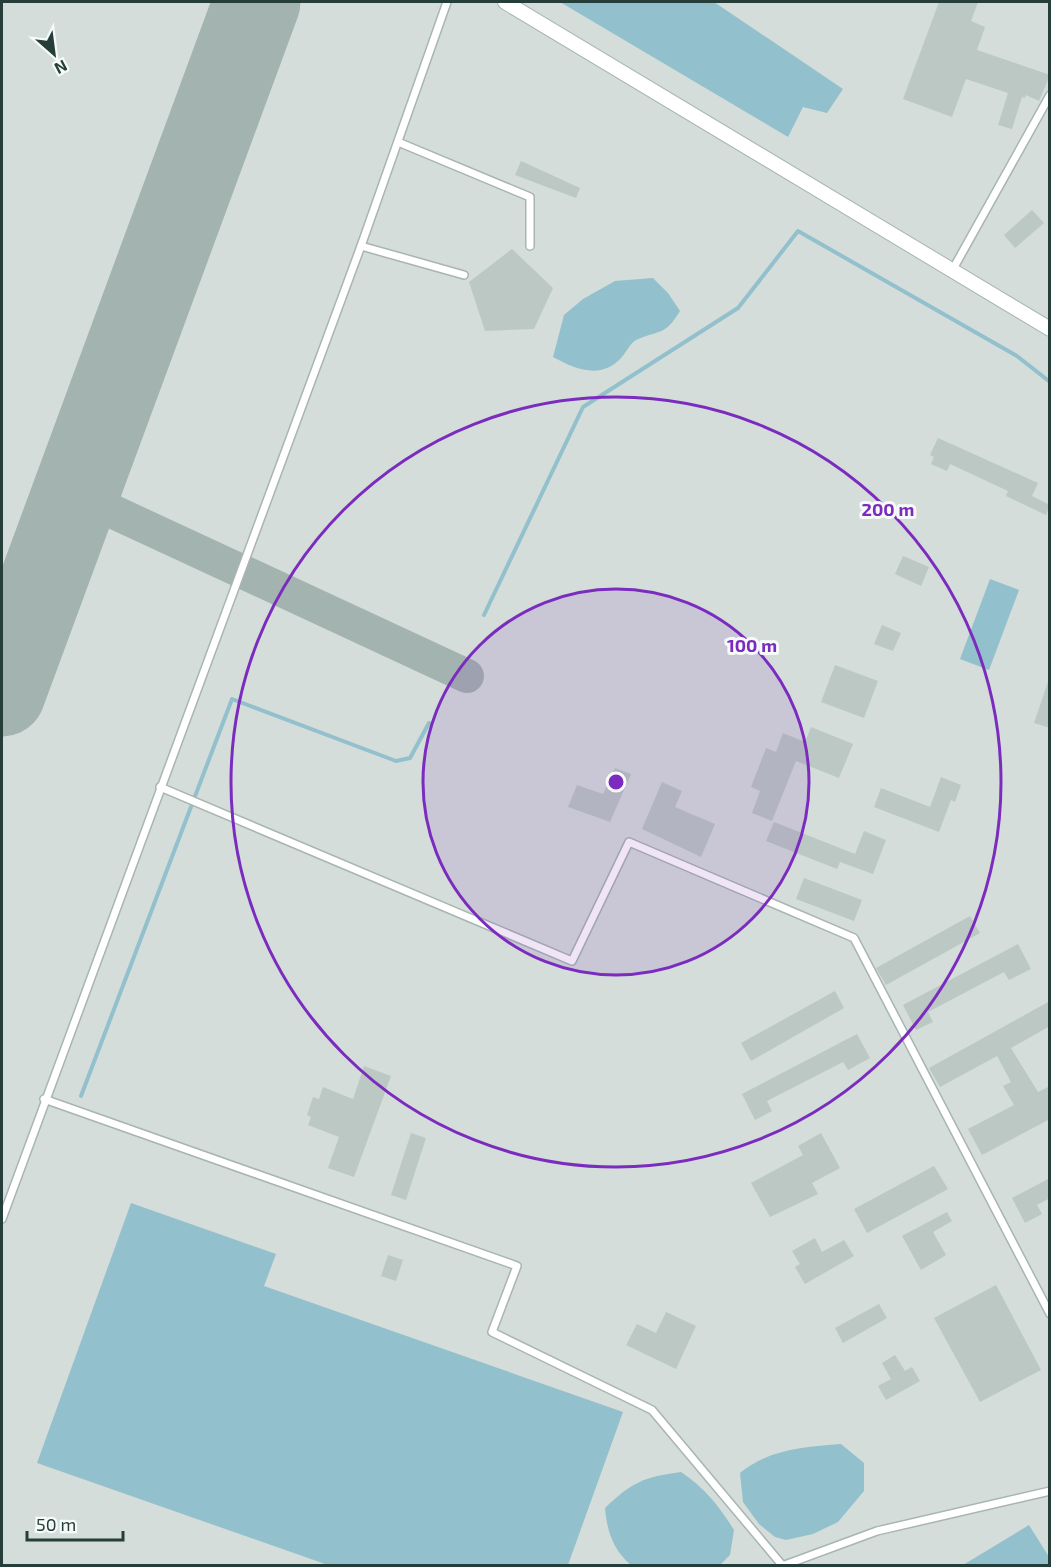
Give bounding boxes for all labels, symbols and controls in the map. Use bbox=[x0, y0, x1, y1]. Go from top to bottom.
north arrow bbox=[24, 24, 84, 84]
text: N bbox=[52, 57, 71, 79]
text: 200 m bbox=[862, 498, 914, 520]
text: 100 m bbox=[727, 634, 777, 656]
centre of rings bbox=[606, 772, 626, 792]
scale bar bbox=[27, 1504, 123, 1542]
text: 50 m bbox=[36, 1513, 76, 1535]

